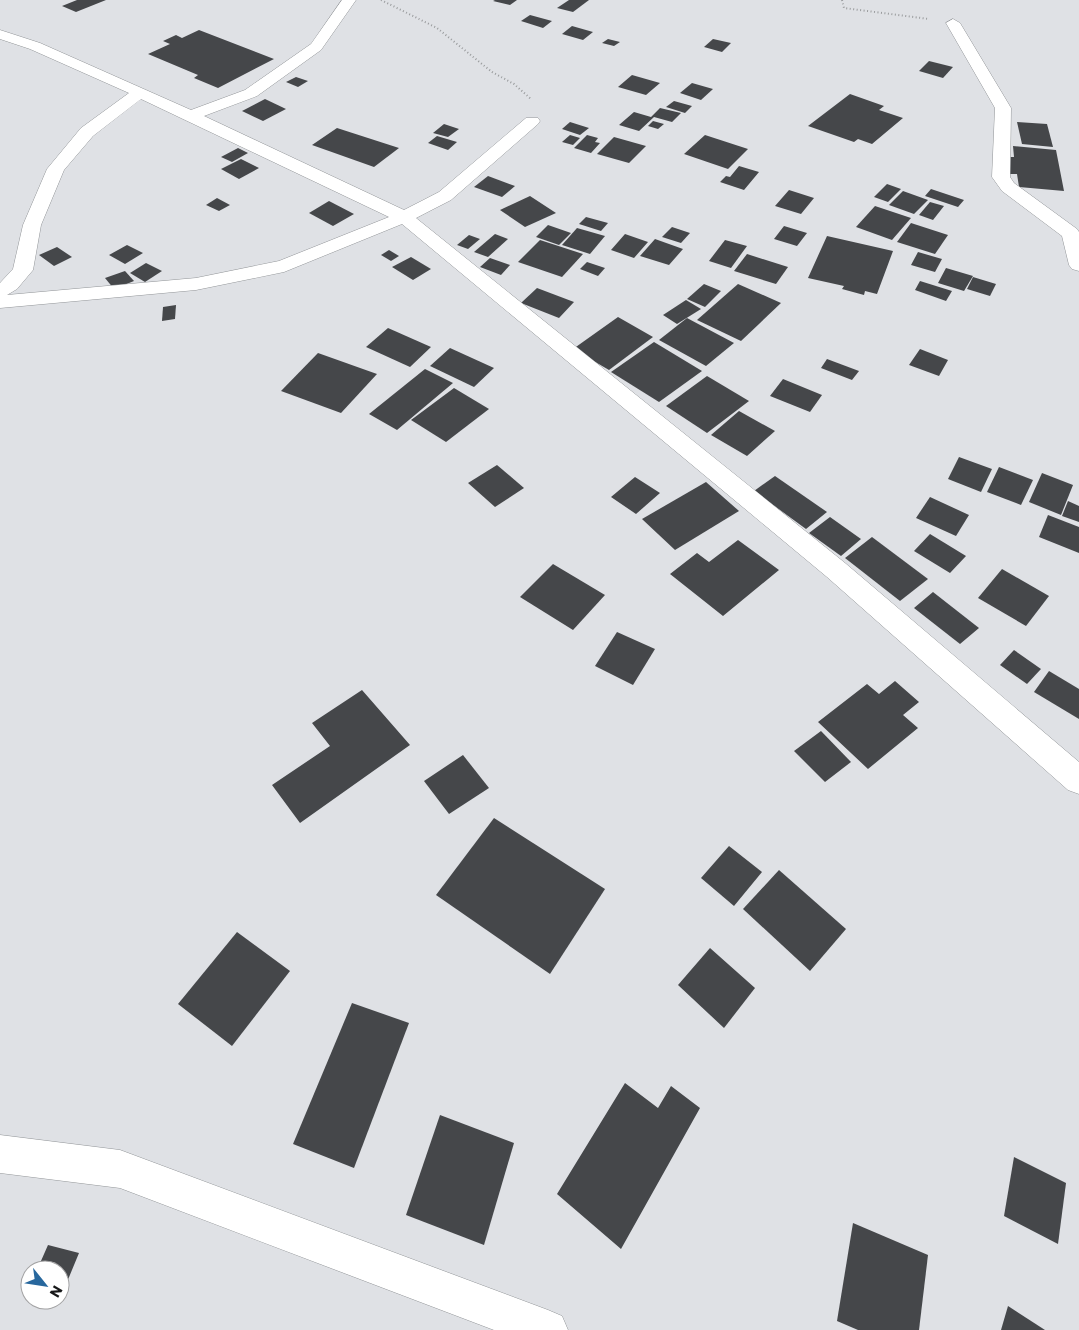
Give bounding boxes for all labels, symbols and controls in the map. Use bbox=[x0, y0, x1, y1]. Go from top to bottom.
north arrow bbox=[20, 1260, 70, 1310]
text: N bbox=[45, 1282, 68, 1301]

